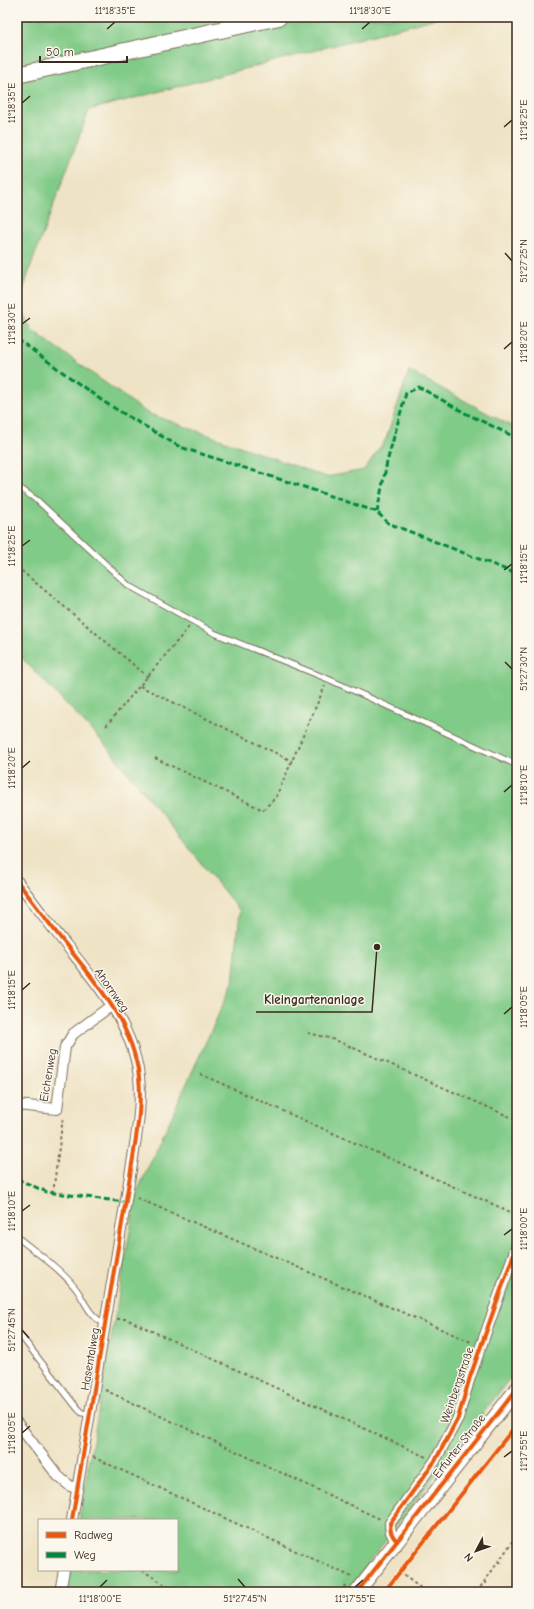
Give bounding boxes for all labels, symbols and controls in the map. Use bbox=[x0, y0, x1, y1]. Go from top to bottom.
text: 11°18'35"E bbox=[95, 5, 135, 17]
text: 11°18'30"E bbox=[349, 5, 391, 17]
scale bar bbox=[40, 38, 127, 64]
text: 50 m bbox=[46, 45, 74, 59]
text: 11°18'35"E bbox=[6, 83, 18, 123]
text: 11°18'25"E bbox=[518, 100, 530, 140]
text: 51°27'25"N bbox=[518, 239, 530, 283]
text: 11°18'30"E bbox=[6, 303, 18, 345]
text: 11°18'20"E bbox=[518, 321, 530, 363]
text: 11°18'25"E bbox=[6, 526, 18, 566]
text: 11°18'15"E bbox=[518, 544, 530, 584]
text: 51°27'30"N bbox=[518, 647, 530, 691]
text: 11°18'20"E bbox=[6, 747, 18, 789]
text: 11°18'10"E bbox=[518, 765, 530, 805]
street label: Ahornweg bbox=[92, 965, 132, 1015]
text: 11°18'15"E bbox=[6, 970, 18, 1010]
text: 11°18'05"E bbox=[518, 986, 530, 1028]
callout: Kleingartenanlage bbox=[256, 987, 372, 1012]
text: Kleingartenanlage bbox=[264, 992, 365, 1007]
street label: Eichenweg bbox=[36, 1047, 60, 1103]
text: 11°18'10"E bbox=[6, 1191, 18, 1231]
text: 11°18'00"E bbox=[518, 1208, 530, 1250]
text: 51°27'45"N bbox=[6, 1308, 18, 1352]
street label: Hasentalweg bbox=[78, 1326, 102, 1392]
street label: Weinbergstraße bbox=[437, 1345, 477, 1425]
street label: Erfurter Straße bbox=[430, 1411, 488, 1481]
text: 11°18'05"E bbox=[6, 1412, 18, 1454]
text: 11°17'55"E bbox=[518, 1431, 530, 1471]
legend bbox=[38, 1519, 178, 1571]
text: Radweg bbox=[74, 1528, 113, 1542]
north arrow bbox=[456, 1531, 496, 1571]
text: Weg bbox=[74, 1548, 96, 1562]
text: N bbox=[462, 1550, 476, 1564]
text: 11°18'00"E bbox=[79, 1593, 121, 1605]
text: 51°27'45"N bbox=[223, 1593, 267, 1605]
text: 11°17'55"E bbox=[335, 1593, 375, 1605]

